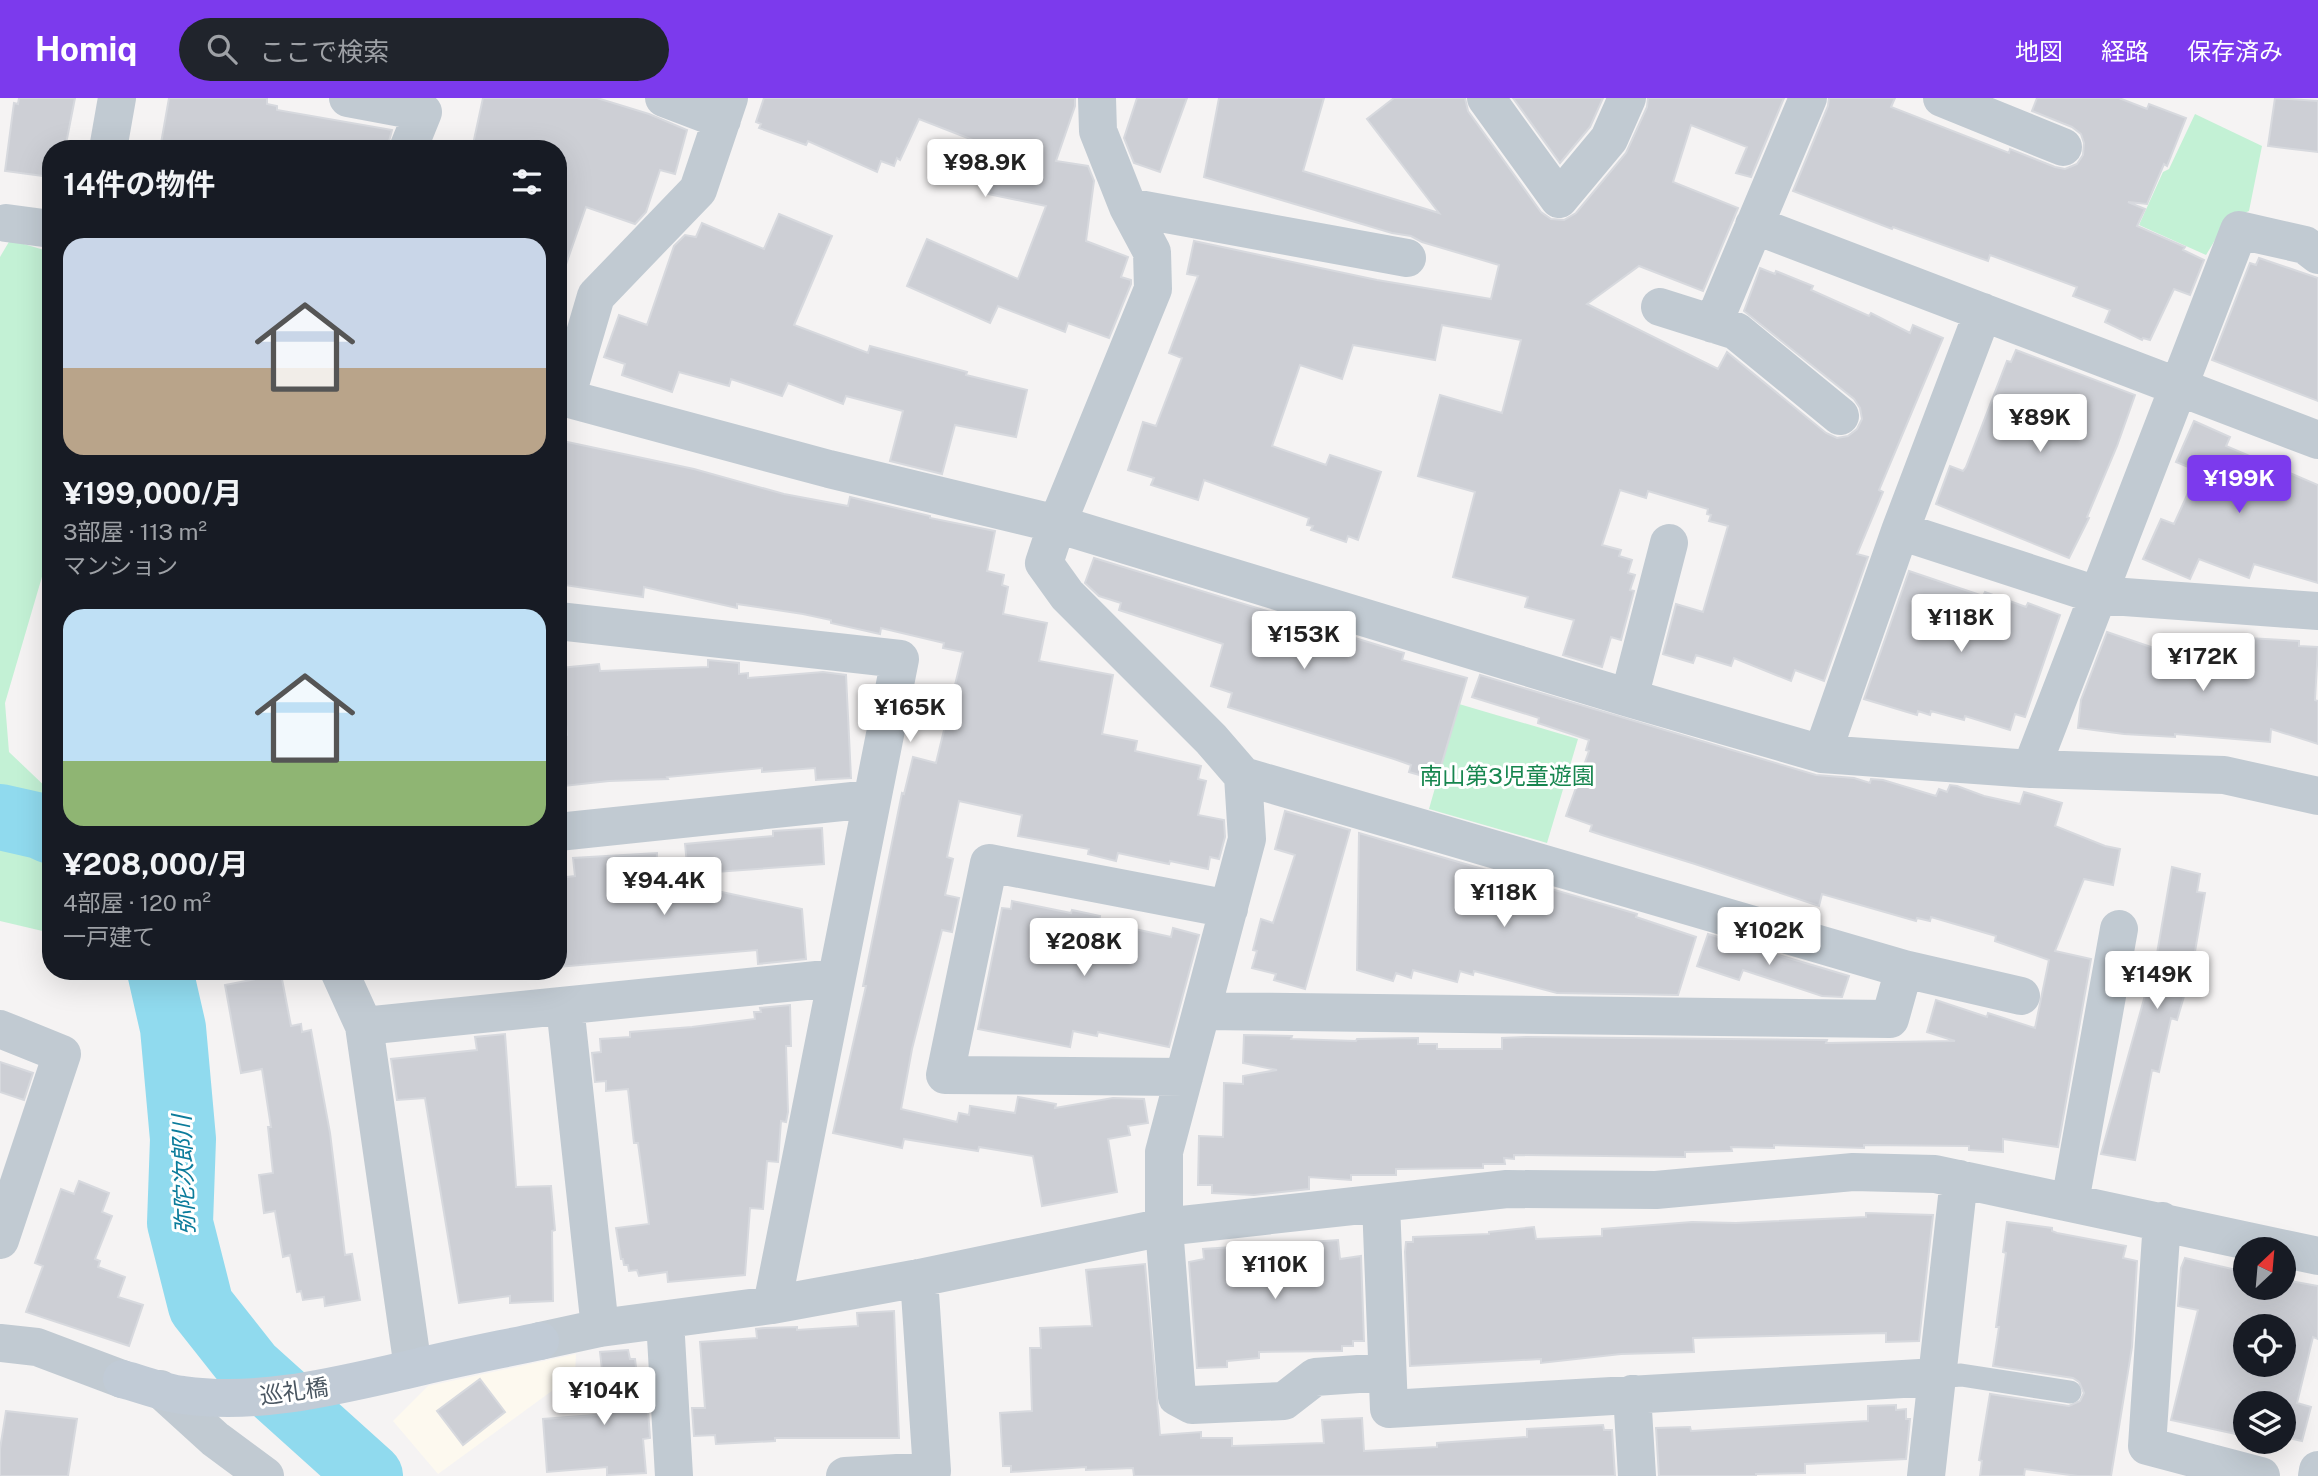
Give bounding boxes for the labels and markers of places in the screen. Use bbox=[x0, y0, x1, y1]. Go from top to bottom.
pin: ¥98.9K bbox=[928, 140, 1042, 199]
pin: ¥89K bbox=[1999, 394, 2081, 454]
pin: ¥199K bbox=[2190, 456, 2288, 515]
pin: ¥118K bbox=[1912, 594, 2010, 654]
pin: ¥153K bbox=[1255, 612, 1353, 671]
pin: ¥172K bbox=[2154, 634, 2252, 693]
pin: ¥165K bbox=[861, 684, 959, 744]
pin: ¥94.4K bbox=[607, 858, 721, 917]
pin: ¥118K bbox=[1455, 870, 1553, 929]
pin: ¥102K bbox=[1720, 908, 1818, 967]
pin: ¥208K bbox=[1035, 918, 1133, 978]
pin: ¥149K bbox=[2108, 951, 2206, 1011]
pin: ¥110K bbox=[1226, 1242, 1324, 1301]
pin: ¥104K bbox=[555, 1368, 653, 1427]

